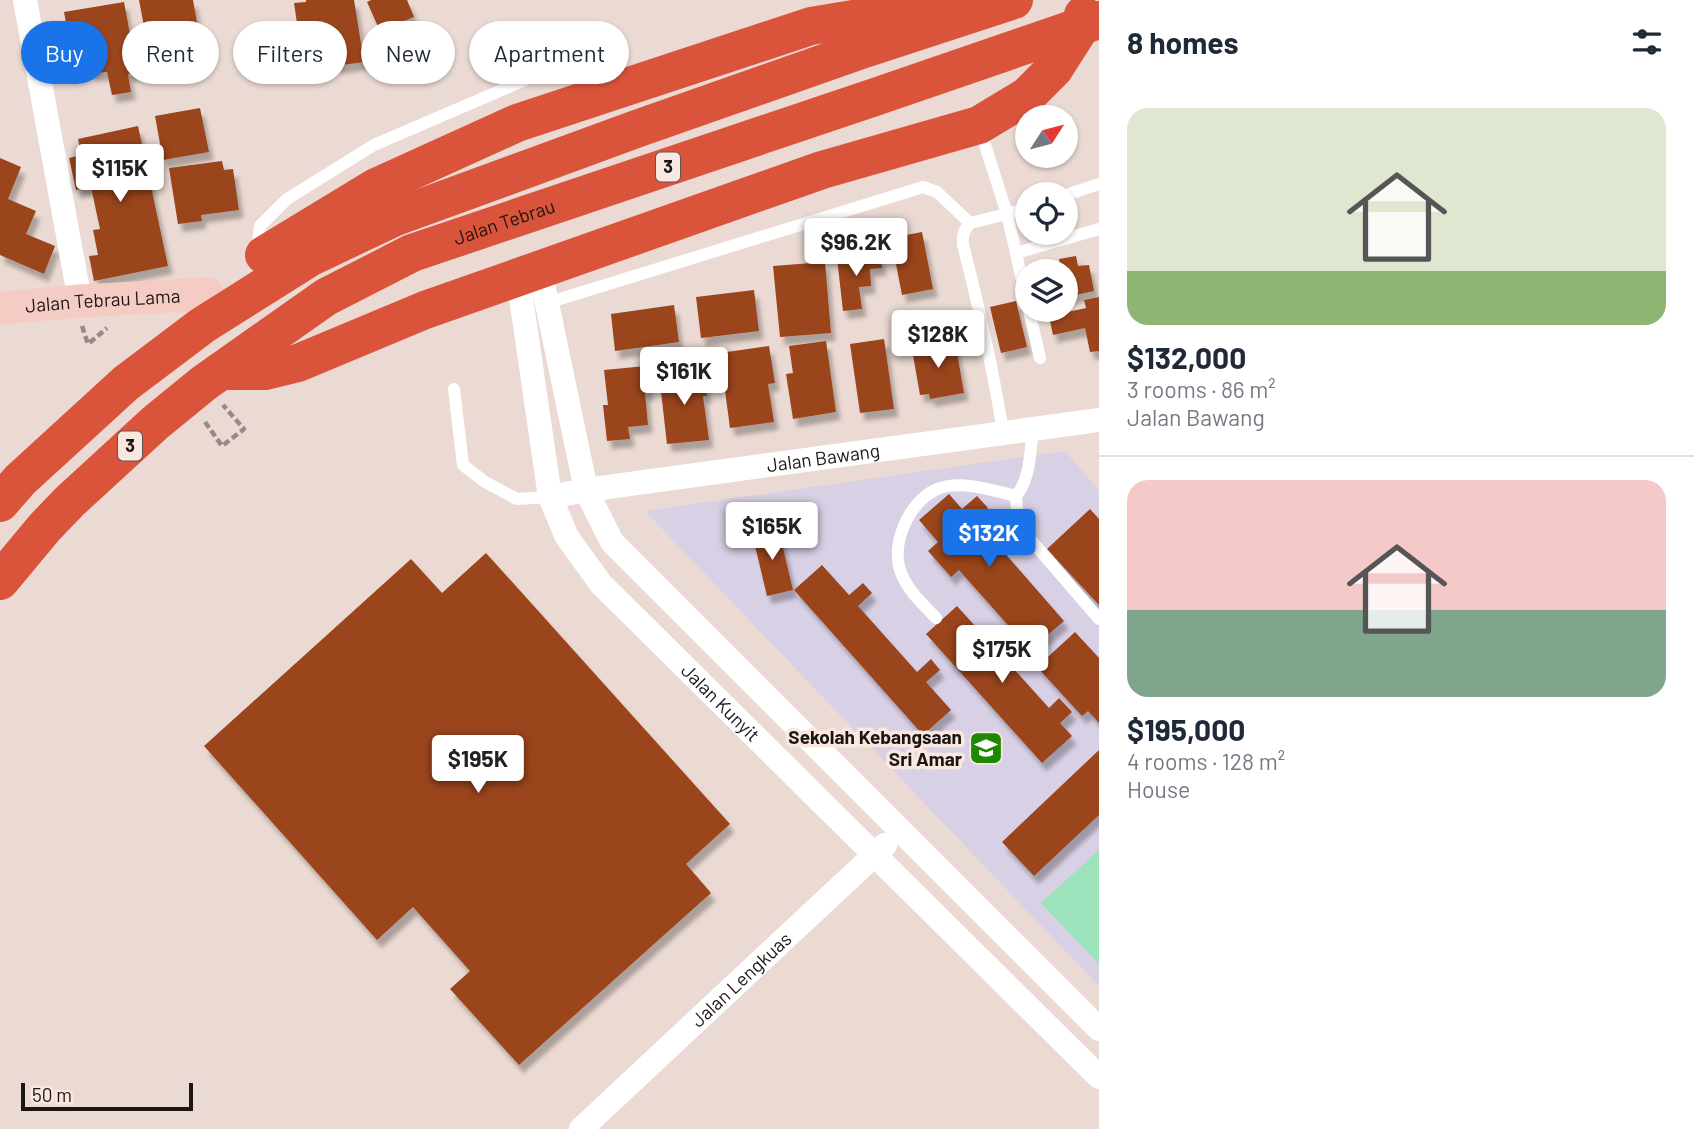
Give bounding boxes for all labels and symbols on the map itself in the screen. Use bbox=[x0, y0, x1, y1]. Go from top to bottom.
north arrow bbox=[1015, 105, 1078, 168]
pin: $115K bbox=[71, 144, 169, 204]
road number: 3 bbox=[656, 152, 680, 182]
street label: Jalan Tebrau bbox=[450, 194, 558, 249]
pin: $96.2K bbox=[799, 218, 913, 278]
street label: Jalan Tebrau Lama bbox=[24, 283, 181, 317]
pin: $128K bbox=[889, 310, 987, 370]
pin: $161K bbox=[635, 348, 733, 407]
road number: 3 bbox=[118, 432, 142, 461]
street label: Jalan Bawang bbox=[765, 438, 881, 476]
pin: $165K bbox=[723, 503, 821, 562]
pin: $132K bbox=[940, 510, 1038, 569]
pin: $175K bbox=[953, 626, 1051, 685]
street label: Jalan Kunyit bbox=[677, 658, 765, 746]
place label: Sekolah Kebangsaan Sri Amar bbox=[788, 725, 963, 770]
school or university icon: Sekolah Kebangsaan Sri Amar bbox=[967, 729, 1005, 767]
pin: $195K bbox=[429, 736, 527, 795]
street label: Jalan Lengkuas bbox=[686, 927, 796, 1031]
scale bar bbox=[21, 1080, 192, 1112]

